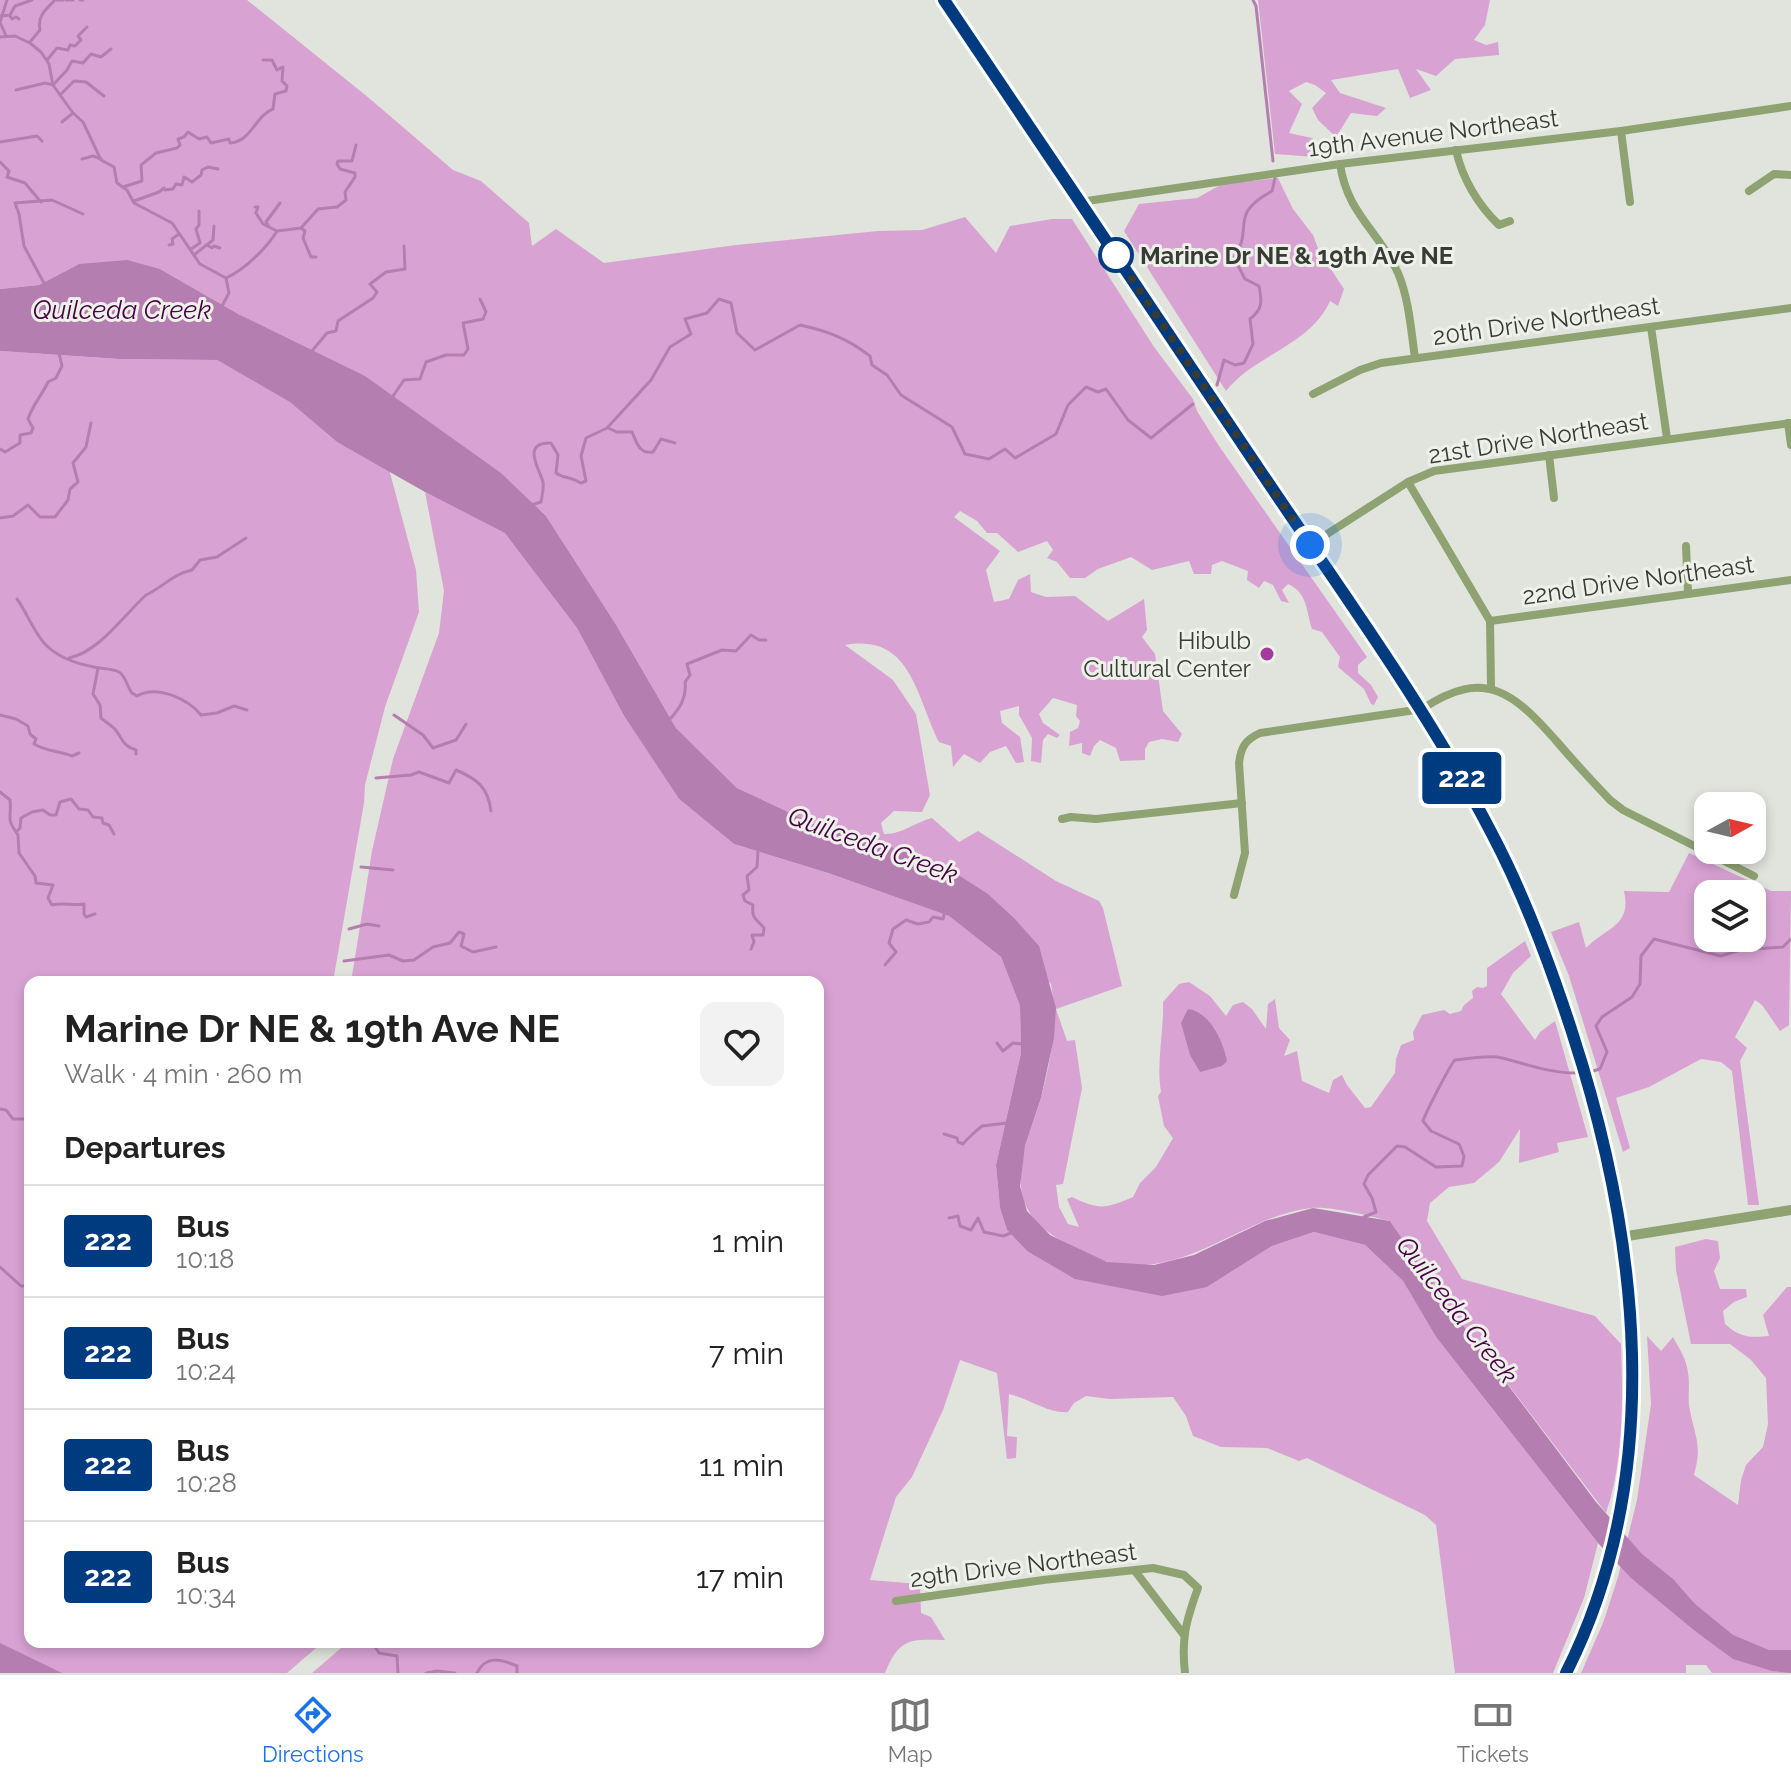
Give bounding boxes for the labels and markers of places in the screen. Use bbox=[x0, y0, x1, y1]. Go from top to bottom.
marker: Marine Dr NE & 19th Ave NE bbox=[1099, 238, 1133, 272]
place label: Marine Dr NE & 19th Ave NE bbox=[1140, 241, 1453, 270]
place label: Hibulb Cultural Center bbox=[1083, 626, 1252, 683]
marker: Hibulb Cultural Center bbox=[1258, 645, 1276, 663]

